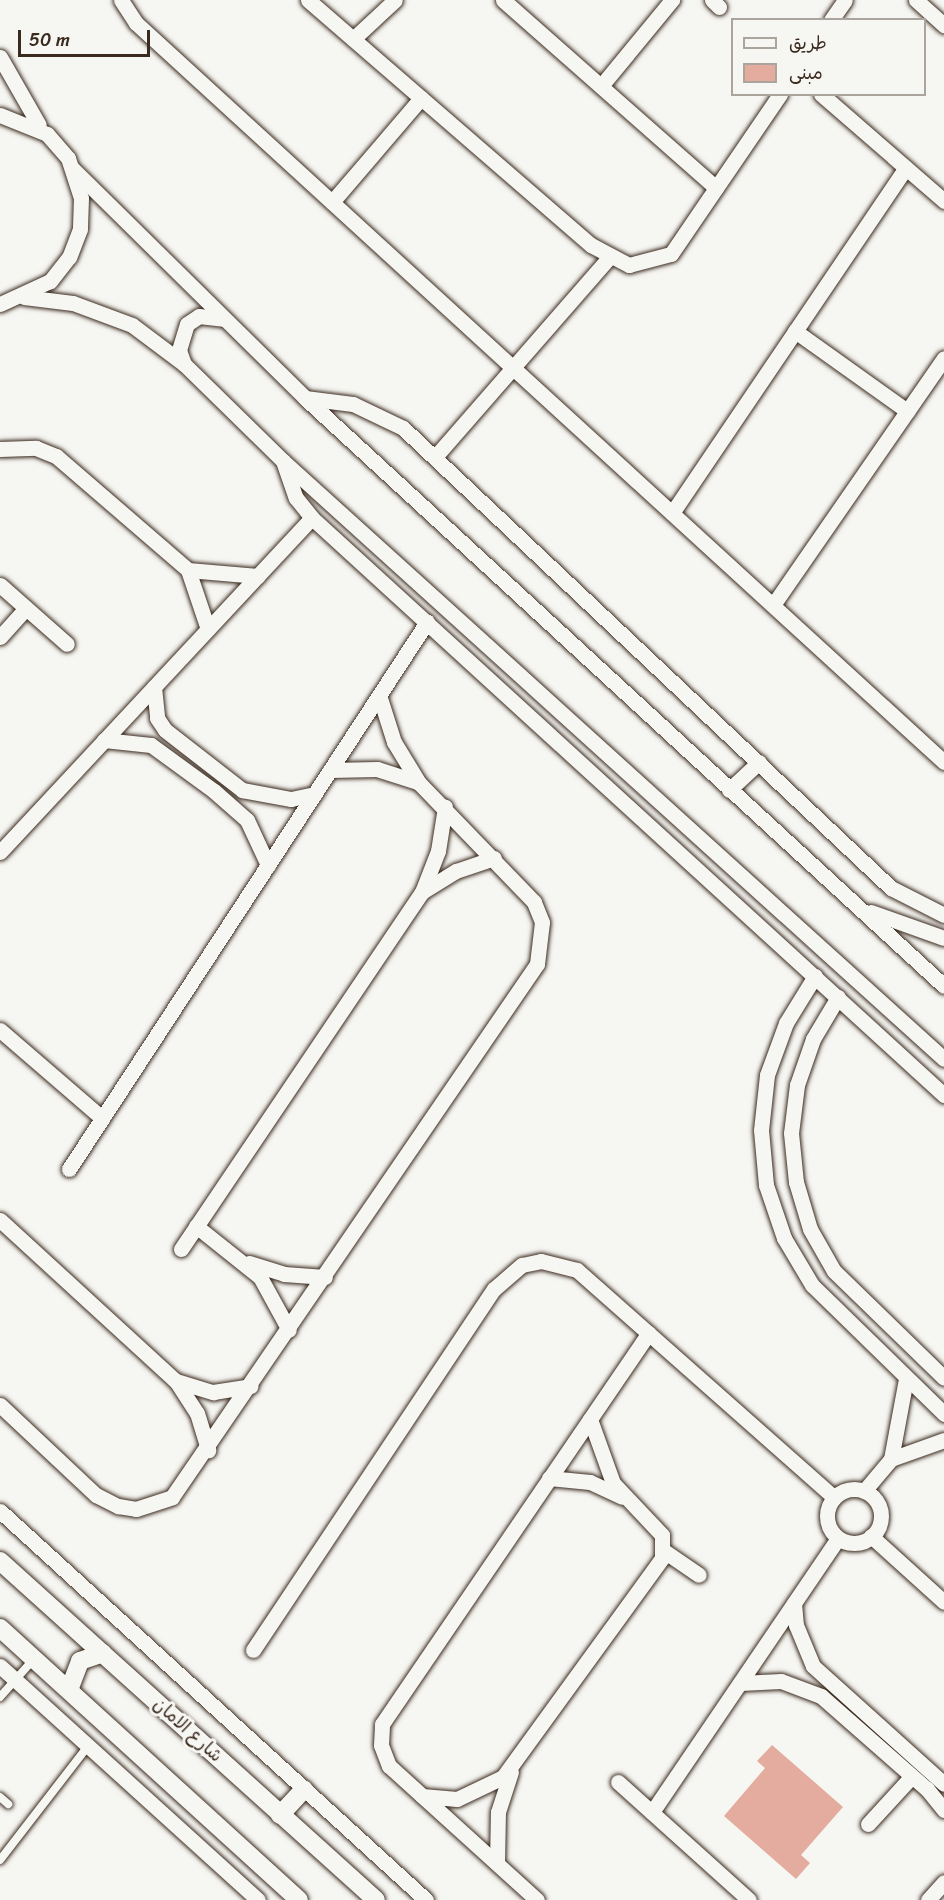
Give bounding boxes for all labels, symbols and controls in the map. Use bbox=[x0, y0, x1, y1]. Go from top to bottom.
scale bar bbox=[21, 18, 153, 56]
legend bbox=[731, 18, 926, 96]
text: 50 m bbox=[29, 24, 70, 56]
text: طريق bbox=[789, 27, 827, 59]
text: مبنى bbox=[789, 57, 823, 89]
street label: شارع الامان bbox=[149, 1693, 227, 1767]

